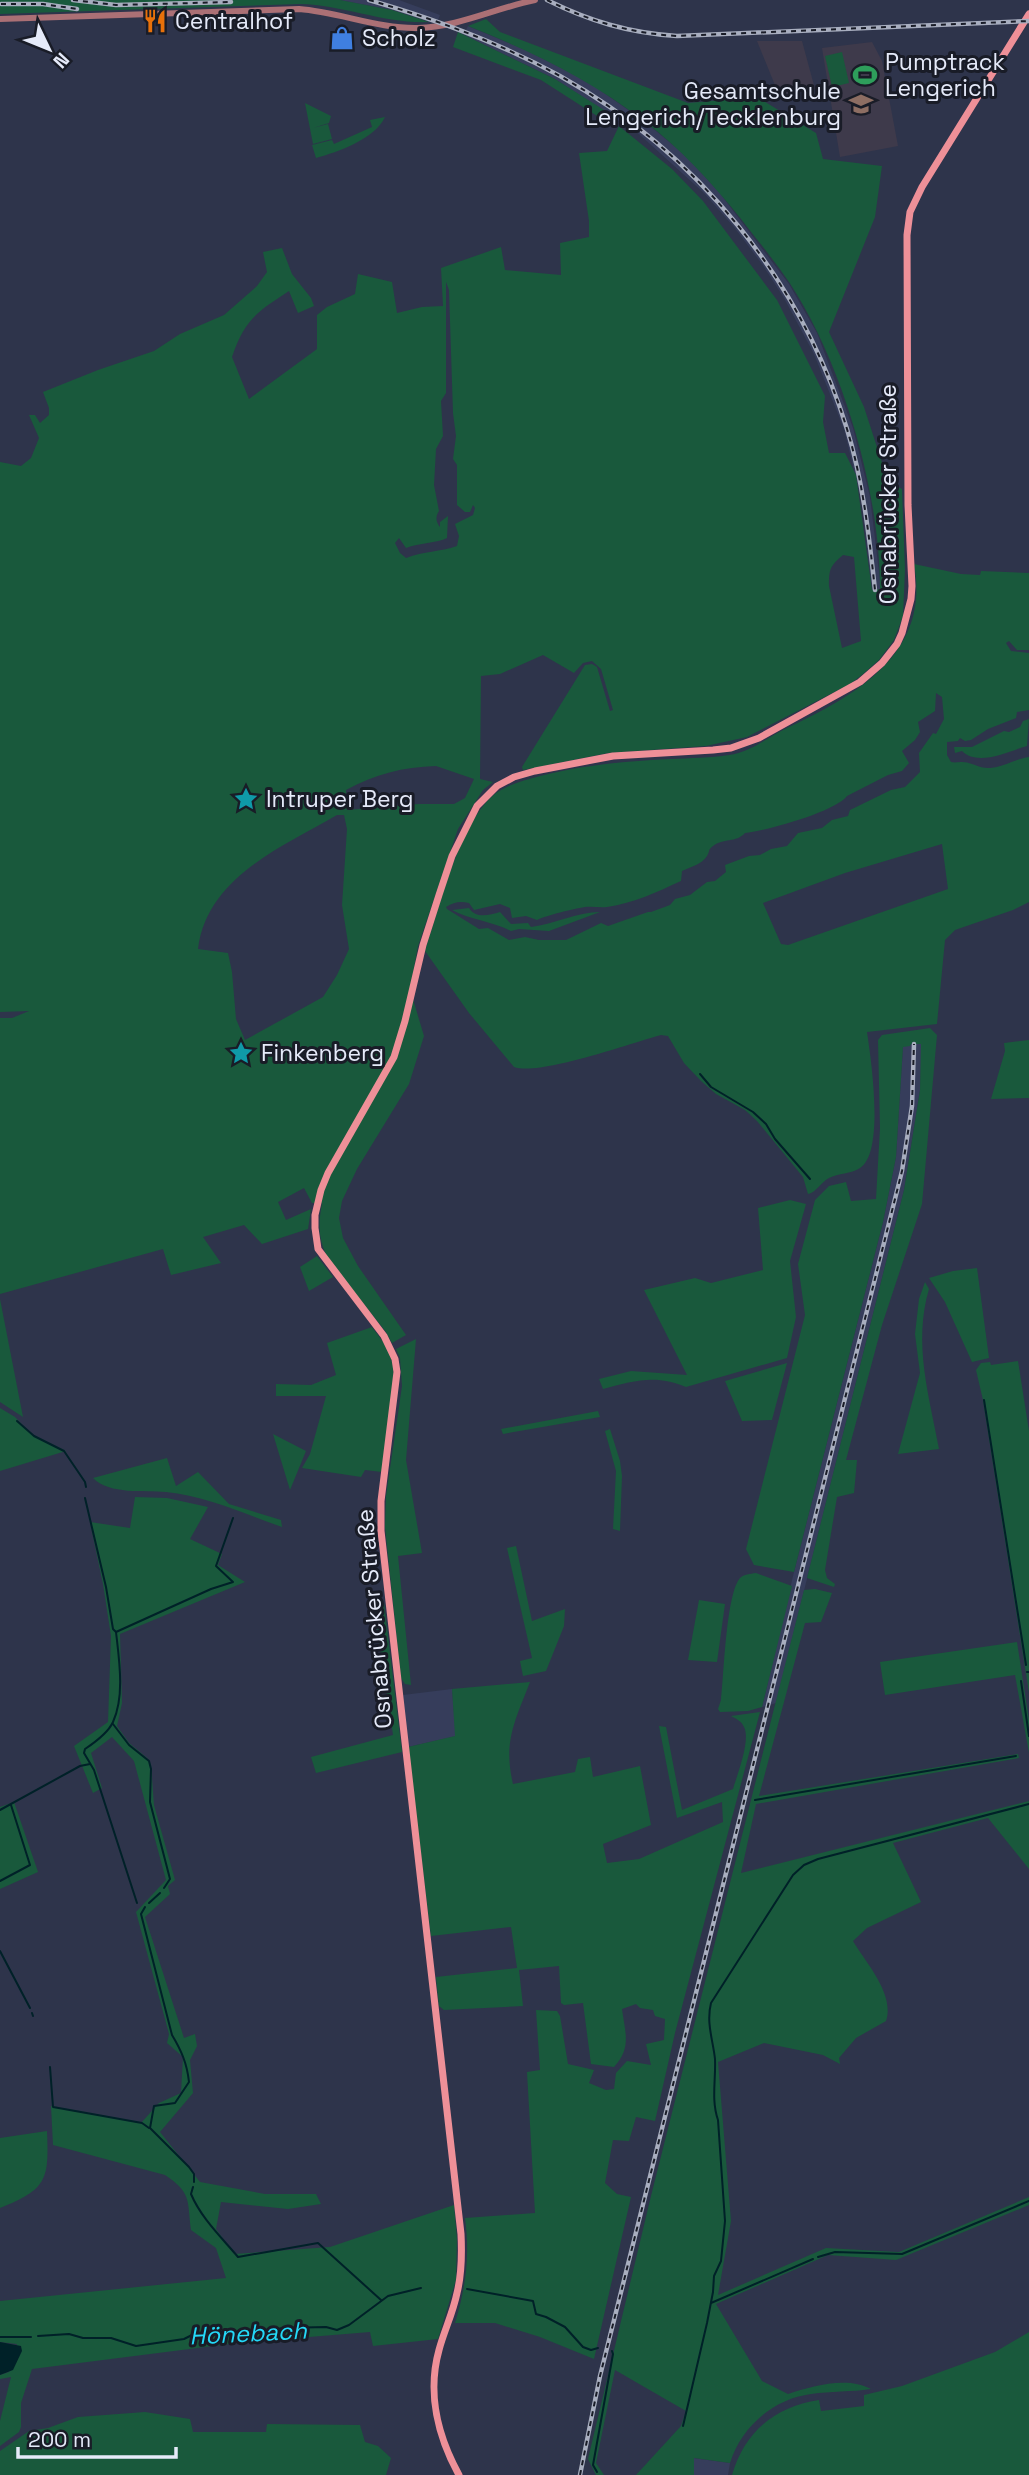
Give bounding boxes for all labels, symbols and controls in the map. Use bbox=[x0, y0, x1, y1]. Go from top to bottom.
place label: Centralhof bbox=[175, 6, 293, 36]
restaurant icon: Centralhof bbox=[141, 7, 169, 35]
north arrow bbox=[14, 14, 84, 84]
place label: Scholz bbox=[362, 23, 436, 53]
shop icon: Scholz bbox=[328, 24, 356, 52]
text: N bbox=[48, 47, 75, 73]
place label: Pumptrack Lengerich bbox=[885, 47, 1005, 103]
sports icon: Pumptrack Lengerich bbox=[851, 61, 879, 89]
place label: Gesamtschule Lengerich/Tecklenburg bbox=[585, 76, 841, 132]
school or university icon: Gesamtschule Lengerich/Tecklenburg bbox=[847, 90, 875, 118]
street label: Osnabrücker Straße bbox=[873, 384, 903, 604]
place label: Intruper Berg bbox=[266, 784, 414, 814]
place icon: Intruper Berg bbox=[232, 785, 260, 813]
place label: Finkenberg bbox=[261, 1038, 384, 1068]
place icon: Finkenberg bbox=[227, 1039, 255, 1067]
street label: Osnabrücker Straße bbox=[349, 1508, 399, 1730]
water label: Hönebach bbox=[189, 2314, 309, 2352]
scale bar bbox=[18, 2416, 175, 2460]
text: 200 m bbox=[28, 2426, 91, 2453]

